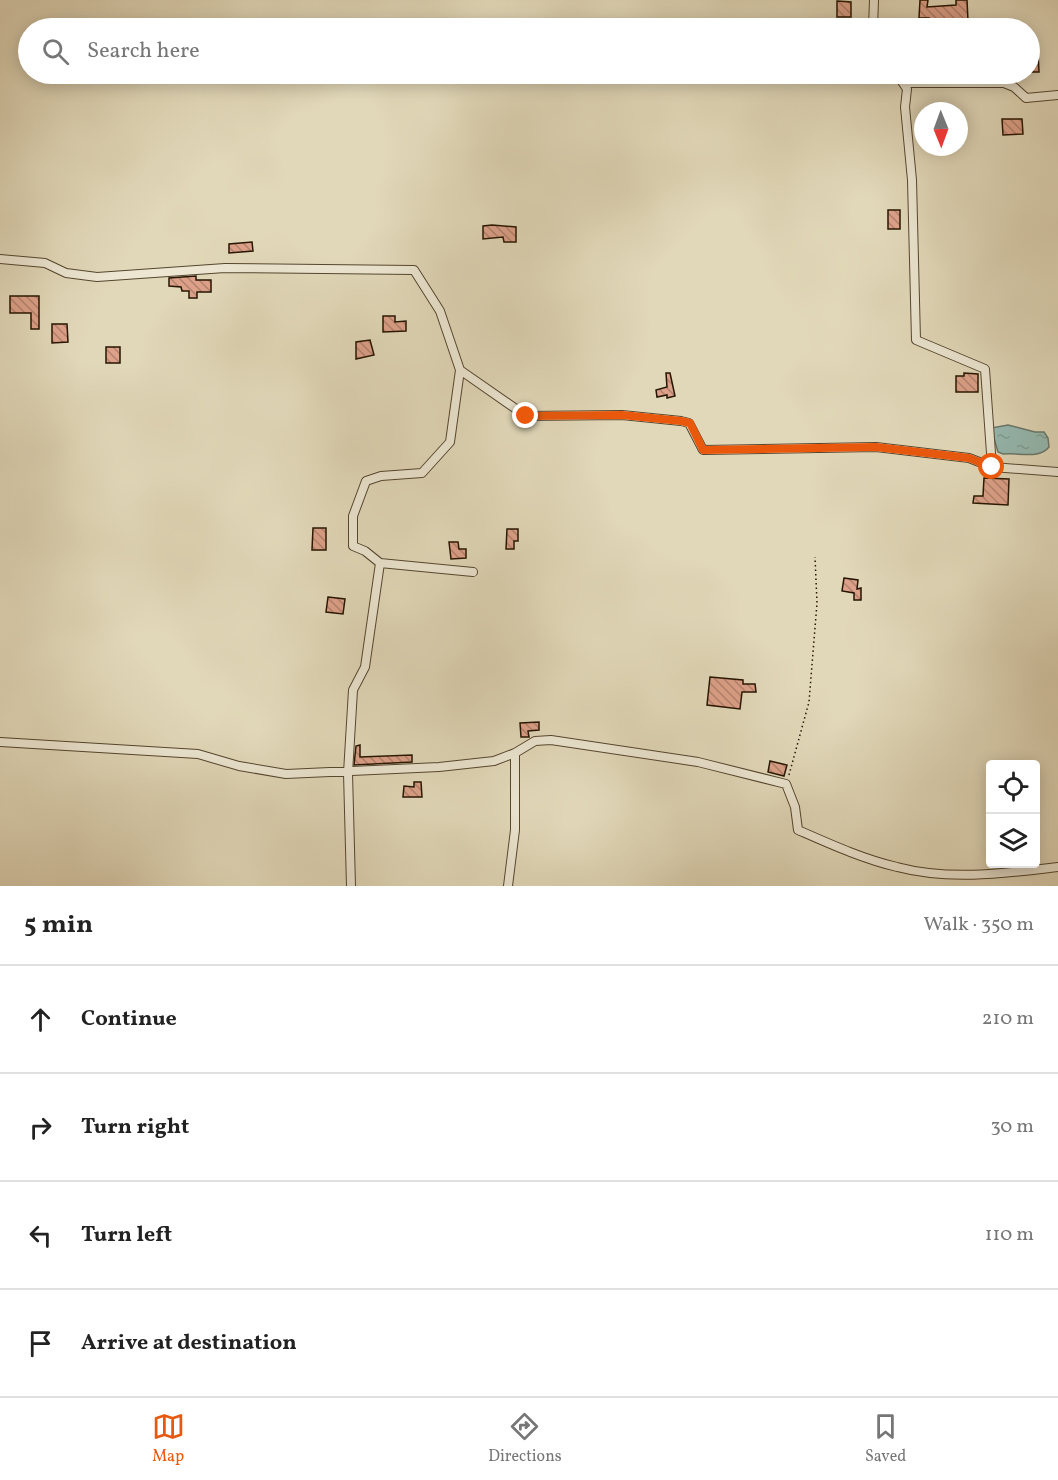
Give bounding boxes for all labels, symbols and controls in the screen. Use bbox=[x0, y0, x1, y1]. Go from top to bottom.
search box bbox=[18, 18, 1040, 84]
icon: search bbox=[39, 35, 72, 68]
text: Search here bbox=[87, 36, 200, 67]
north arrow bbox=[914, 102, 968, 156]
route end bbox=[512, 402, 538, 428]
route start bbox=[978, 453, 1004, 479]
map controls bbox=[986, 760, 1040, 868]
button: locate bbox=[986, 760, 1040, 814]
button: layers bbox=[986, 814, 1040, 868]
text: 5 min bbox=[24, 907, 93, 943]
text: Walk · 350 m bbox=[923, 911, 1034, 939]
icon: ahead bbox=[24, 1003, 57, 1036]
text: Continue bbox=[81, 1004, 177, 1035]
text: 210 m bbox=[982, 1005, 1034, 1033]
icon: right bbox=[24, 1111, 57, 1144]
text: Turn right bbox=[81, 1112, 189, 1143]
text: 30 m bbox=[990, 1113, 1034, 1141]
icon: left bbox=[24, 1219, 57, 1252]
text: Turn left bbox=[81, 1220, 172, 1251]
text: 110 m bbox=[985, 1221, 1034, 1249]
icon: arrive bbox=[24, 1327, 57, 1360]
text: Arrive at destination bbox=[81, 1328, 297, 1359]
tab: Map bbox=[152, 1410, 185, 1468]
tab: Directions bbox=[488, 1410, 562, 1468]
tab: Saved bbox=[865, 1410, 906, 1468]

